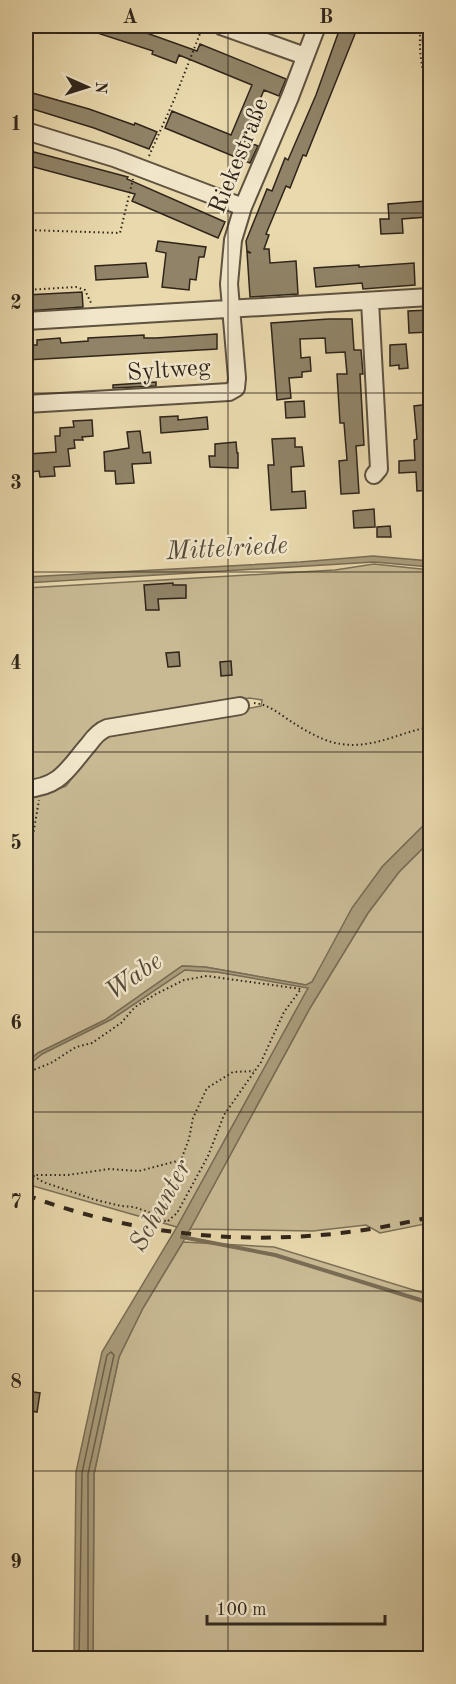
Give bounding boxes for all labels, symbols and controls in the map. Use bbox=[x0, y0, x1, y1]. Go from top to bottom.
text: A bbox=[122, 8, 138, 28]
text: B bbox=[319, 8, 333, 28]
north arrow bbox=[57, 57, 117, 117]
text: N bbox=[92, 81, 108, 95]
street label: Riekestraße bbox=[206, 95, 274, 217]
text: 1 bbox=[10, 115, 22, 135]
text: 2 bbox=[10, 294, 22, 314]
street label: Syltweg bbox=[126, 356, 212, 386]
text: 3 bbox=[10, 474, 22, 494]
water label: Mittelriede bbox=[165, 533, 288, 565]
text: 4 bbox=[10, 654, 22, 674]
text: 5 bbox=[10, 833, 22, 854]
water label: Wabe bbox=[101, 948, 167, 1006]
text: 6 bbox=[10, 1014, 22, 1034]
water label: Schunter bbox=[125, 1155, 197, 1256]
text: 7 bbox=[10, 1193, 22, 1213]
text: 8 bbox=[10, 1373, 22, 1393]
text: 9 bbox=[10, 1553, 22, 1573]
scale bar bbox=[207, 1588, 386, 1626]
text: 100 m bbox=[216, 1601, 267, 1619]

